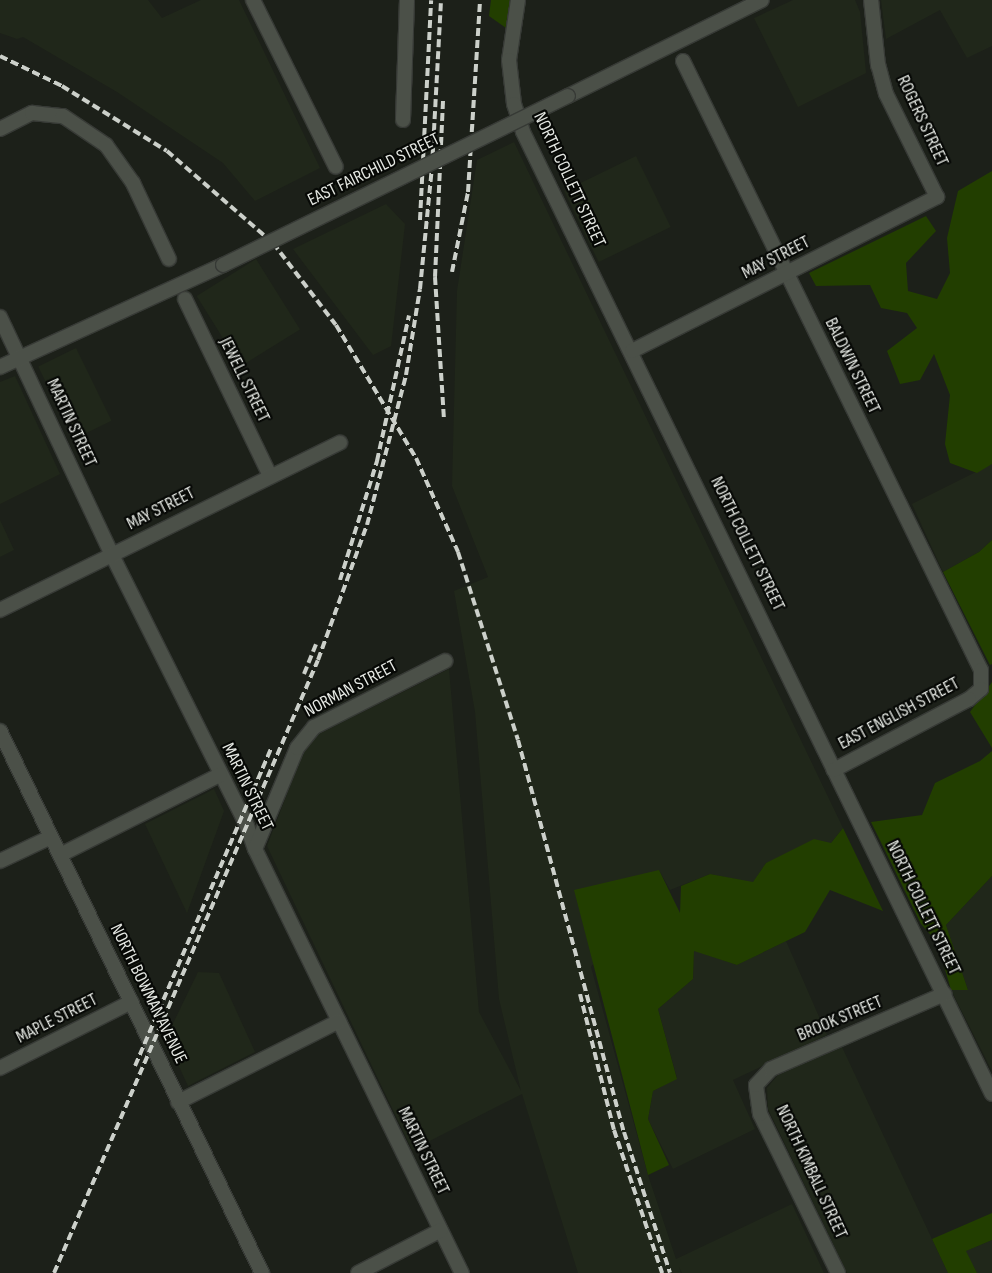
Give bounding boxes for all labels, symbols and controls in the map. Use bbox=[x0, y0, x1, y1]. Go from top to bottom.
street label: ROGERS STREET bbox=[892, 72, 952, 170]
street label: NORTH COLLETT STREET bbox=[528, 109, 610, 251]
street label: EAST FAIRCHILD STREET bbox=[304, 129, 444, 211]
street label: MAY STREET bbox=[738, 232, 814, 284]
street label: BALDWIN STREET bbox=[820, 315, 884, 417]
street label: JEWELL STREET bbox=[214, 334, 274, 426]
street label: MARTIN STREET bbox=[41, 375, 101, 471]
street label: NORTH COLLETT STREET bbox=[705, 473, 789, 615]
street label: MAY STREET bbox=[123, 483, 199, 535]
street label: NORMAN STREET bbox=[301, 655, 401, 723]
street label: EAST ENGLISH STREET bbox=[835, 673, 963, 755]
street label: MARTIN STREET bbox=[217, 740, 277, 834]
street label: NORTH COLLETT STREET bbox=[881, 837, 965, 979]
street label: NORTH BOWMAN AVENUE bbox=[105, 921, 191, 1067]
street label: MAPLE STREET bbox=[13, 989, 101, 1049]
street label: BROOK STREET bbox=[794, 991, 886, 1047]
street label: NORTH KIMBALL STREET bbox=[771, 1102, 851, 1242]
street label: MARTIN STREET bbox=[393, 1104, 453, 1198]

